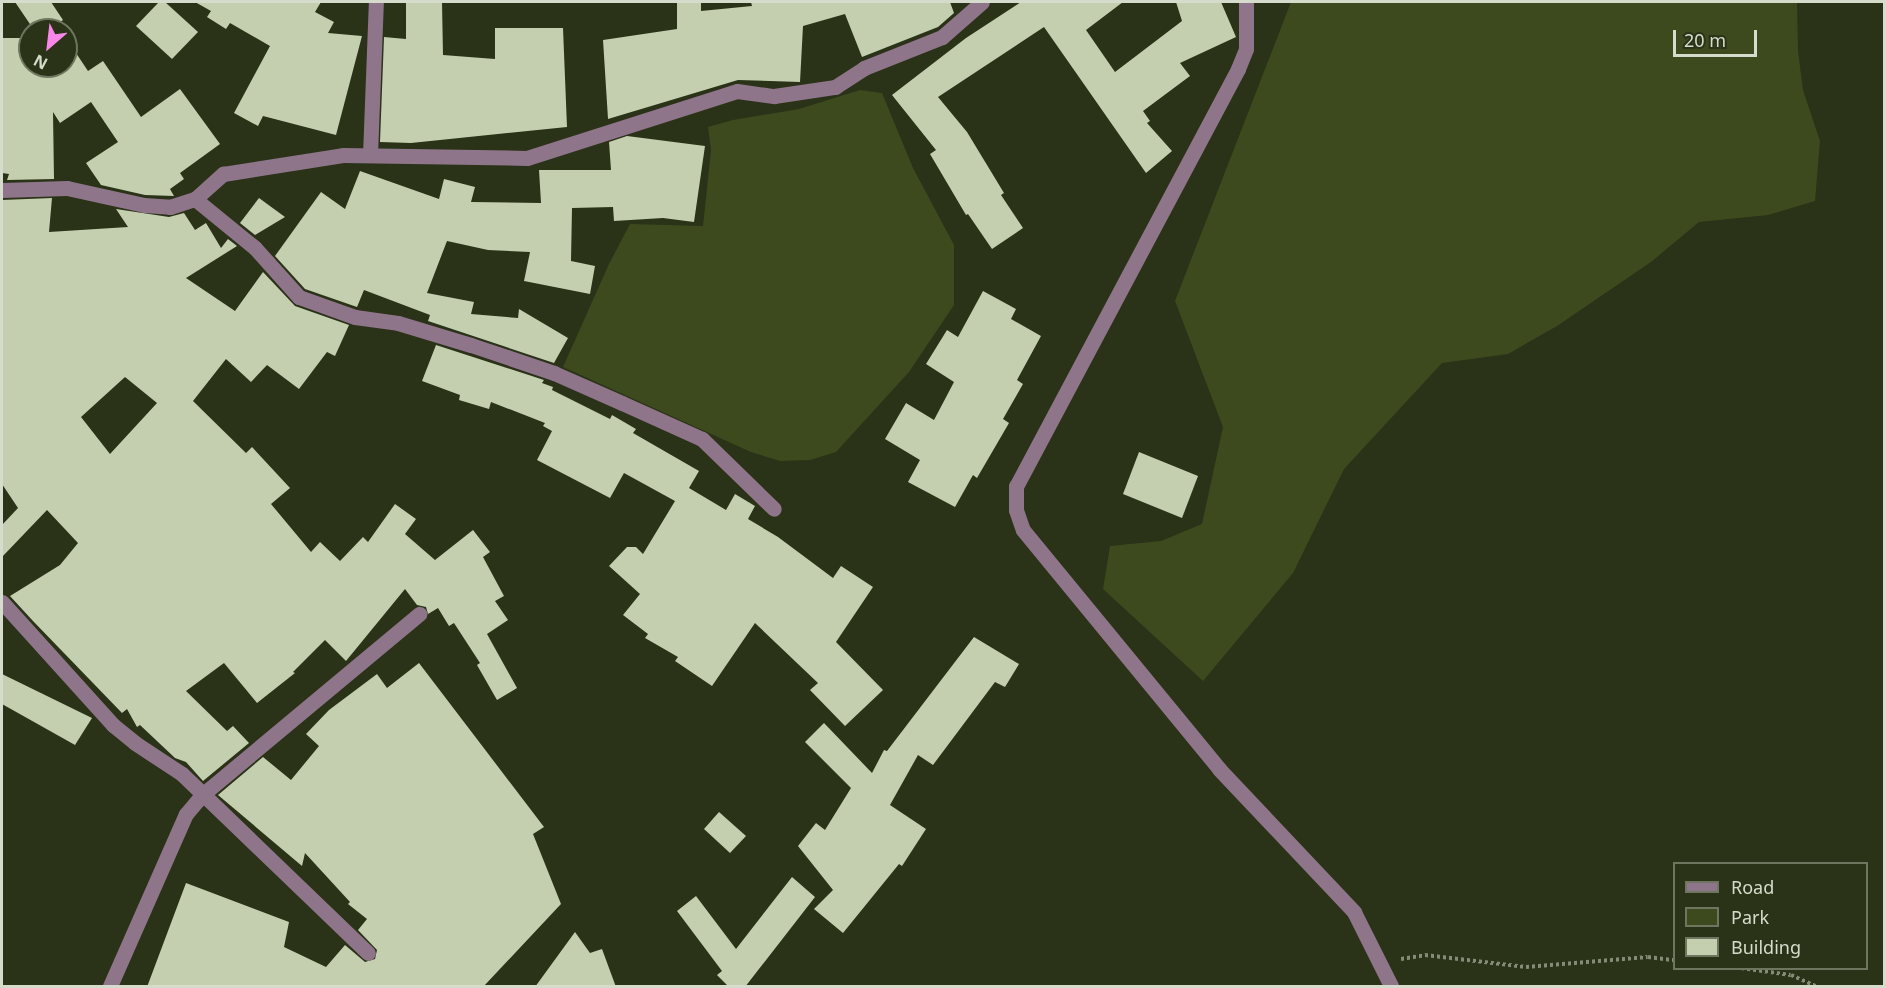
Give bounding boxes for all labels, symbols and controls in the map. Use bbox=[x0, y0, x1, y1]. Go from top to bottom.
north arrow bbox=[18, 18, 78, 78]
scale bar bbox=[1676, 18, 1760, 56]
text: 20 m bbox=[1684, 28, 1726, 52]
text: N bbox=[30, 49, 51, 75]
legend bbox=[1673, 862, 1868, 970]
text: Road bbox=[1731, 875, 1774, 899]
text: Park bbox=[1731, 905, 1769, 929]
text: Building bbox=[1731, 935, 1801, 959]

